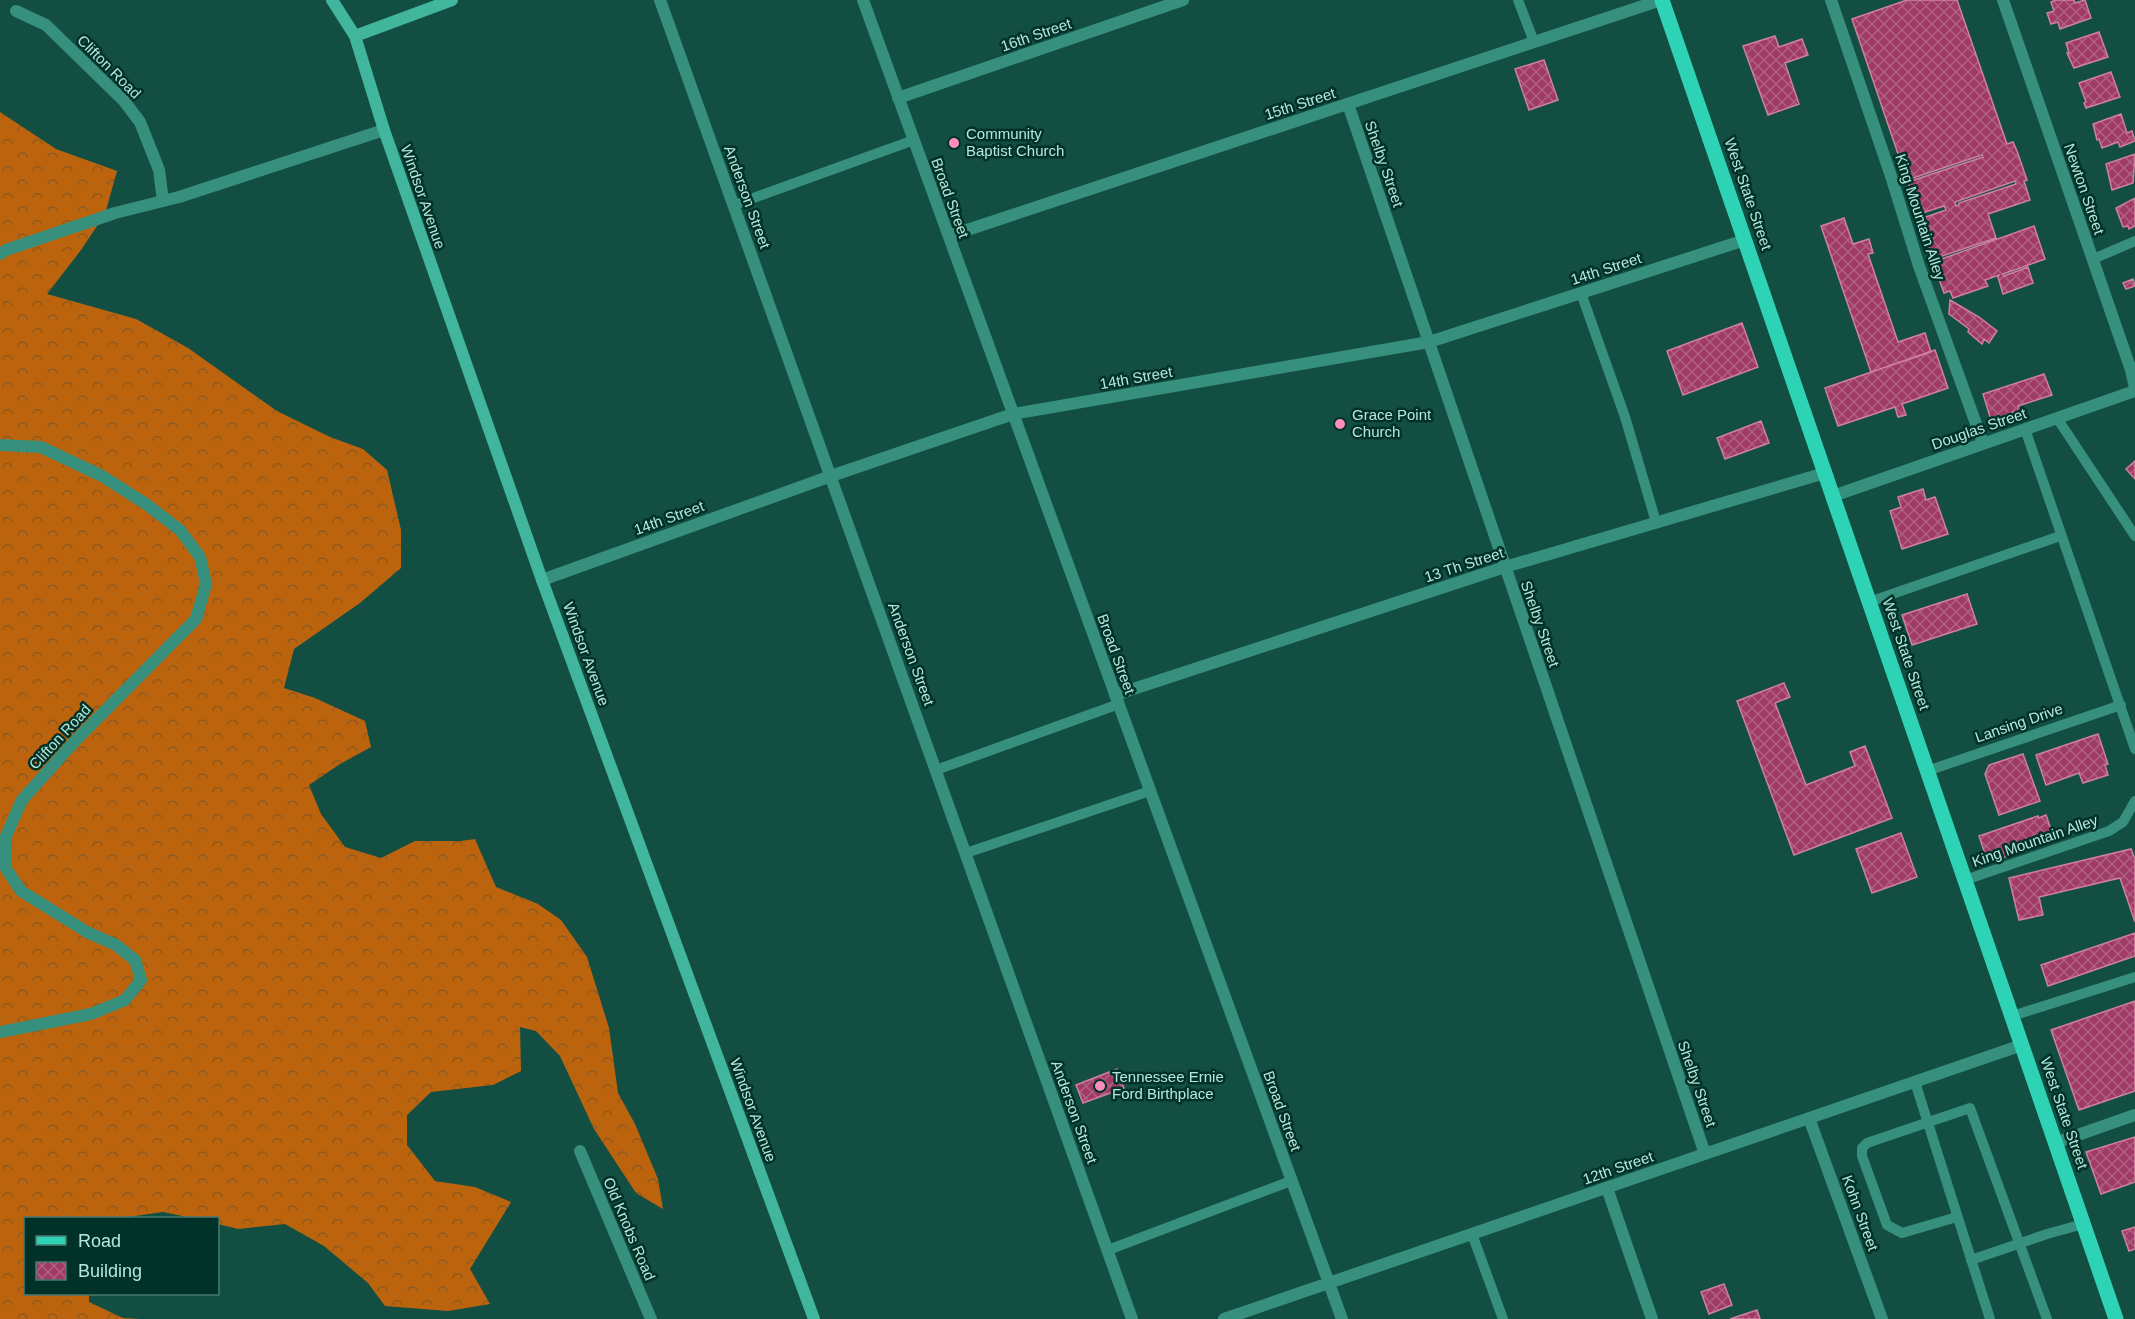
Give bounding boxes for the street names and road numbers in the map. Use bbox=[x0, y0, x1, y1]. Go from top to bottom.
street label: 16th Street bbox=[998, 14, 1074, 55]
street label: Clifton Road bbox=[74, 31, 145, 102]
street label: 15th Street bbox=[1262, 84, 1338, 123]
street label: Shelby Street bbox=[1362, 118, 1407, 210]
street label: West State Street bbox=[1721, 136, 1776, 253]
street label: Newton Street bbox=[2061, 141, 2108, 237]
street label: Windsor Avenue bbox=[398, 143, 449, 251]
street label: Anderson Street bbox=[721, 143, 774, 251]
street label: King Mountain Alley bbox=[1892, 152, 1949, 283]
street label: Broad Street bbox=[928, 155, 973, 241]
street label: 14th Street bbox=[1568, 249, 1644, 288]
street label: 14th Street bbox=[1098, 363, 1174, 392]
street label: Douglas Street bbox=[1929, 404, 2029, 453]
street label: 14th Street bbox=[631, 497, 707, 538]
street label: 13 Th Street bbox=[1422, 543, 1506, 585]
street label: Shelby Street bbox=[1518, 578, 1563, 670]
street label: West State Street bbox=[1879, 596, 1934, 713]
street label: Windsor Avenue bbox=[560, 600, 613, 708]
street label: Anderson Street bbox=[885, 600, 938, 708]
street label: Broad Street bbox=[1094, 611, 1139, 697]
street label: Lansing Drive bbox=[1973, 700, 2065, 745]
street label: Clifton Road bbox=[25, 701, 94, 773]
street label: King Mountain Alley bbox=[1970, 811, 2100, 870]
street label: Shelby Street bbox=[1675, 1038, 1720, 1130]
street label: West State Street bbox=[2037, 1055, 2092, 1172]
street label: Windsor Avenue bbox=[727, 1056, 780, 1164]
street label: Anderson Street bbox=[1048, 1058, 1101, 1166]
street label: Broad Street bbox=[1260, 1068, 1305, 1154]
street label: 12th Street bbox=[1580, 1147, 1656, 1188]
street label: Kohn Street bbox=[1839, 1173, 1882, 1254]
street label: Old Knobs Road bbox=[600, 1175, 659, 1283]

